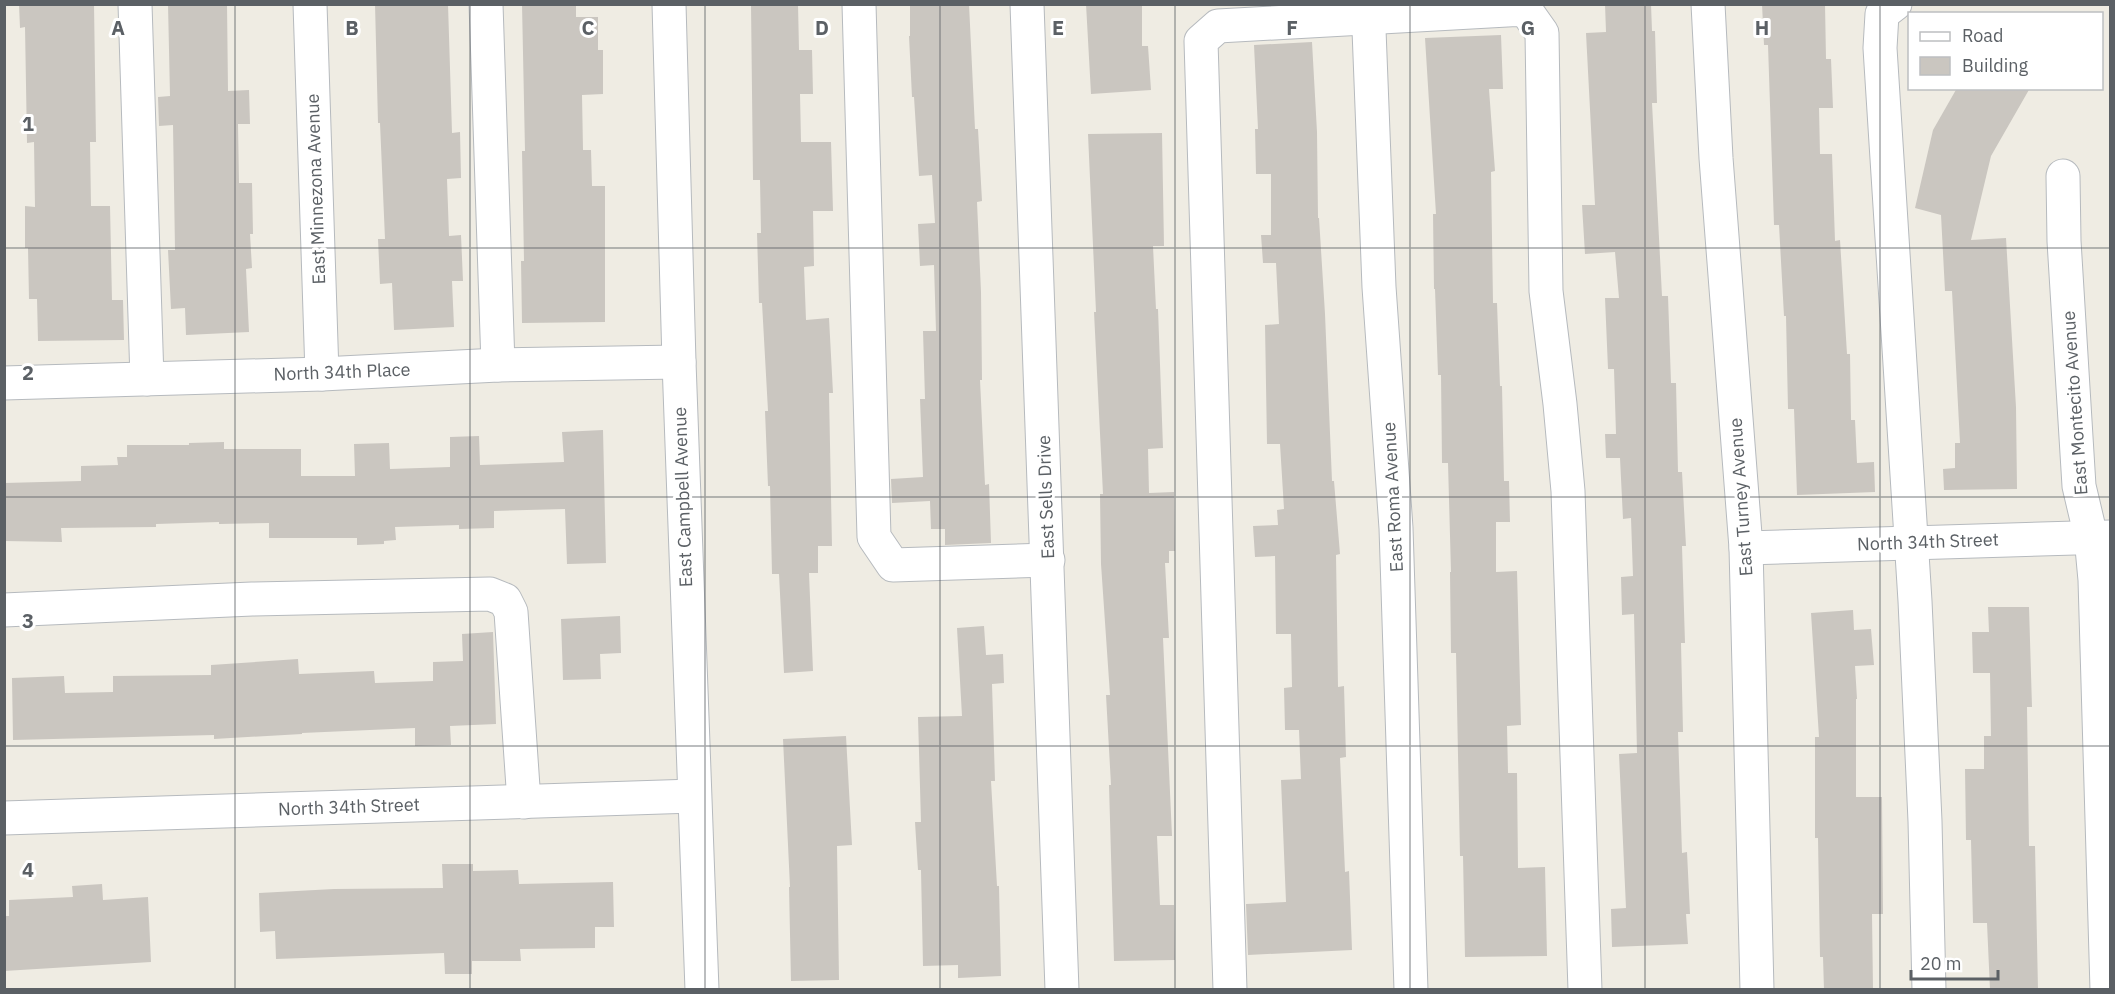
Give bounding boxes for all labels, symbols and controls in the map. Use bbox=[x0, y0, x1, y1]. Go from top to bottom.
legend bbox=[1908, 12, 2103, 90]
text: A bbox=[111, 14, 125, 41]
text: B bbox=[345, 14, 359, 41]
text: C bbox=[581, 14, 595, 41]
text: D bbox=[815, 14, 829, 41]
text: E bbox=[1052, 14, 1064, 41]
text: F bbox=[1286, 14, 1298, 41]
text: G bbox=[1521, 14, 1535, 41]
text: H bbox=[1755, 14, 1769, 41]
text: Road bbox=[1962, 24, 2003, 47]
text: Building bbox=[1962, 54, 2029, 77]
street label: East Minnezona Avenue bbox=[301, 93, 330, 285]
text: 1 bbox=[22, 110, 34, 137]
street label: East Montecito Avenue bbox=[2057, 310, 2092, 496]
street label: North 34th Place bbox=[273, 358, 411, 385]
text: 2 bbox=[22, 359, 34, 386]
street label: East Campbell Avenue bbox=[668, 406, 697, 588]
street label: East Turney Avenue bbox=[1723, 417, 1758, 577]
street label: East Roma Avenue bbox=[1377, 421, 1408, 573]
street label: East Sells Drive bbox=[1032, 434, 1059, 559]
street label: North 34th Street bbox=[1857, 528, 1999, 555]
text: 3 bbox=[22, 607, 34, 634]
street label: North 34th Street bbox=[278, 793, 420, 820]
text: 4 bbox=[22, 856, 34, 883]
scale bar bbox=[1911, 943, 1998, 981]
text: 20 m bbox=[1920, 952, 1962, 975]

